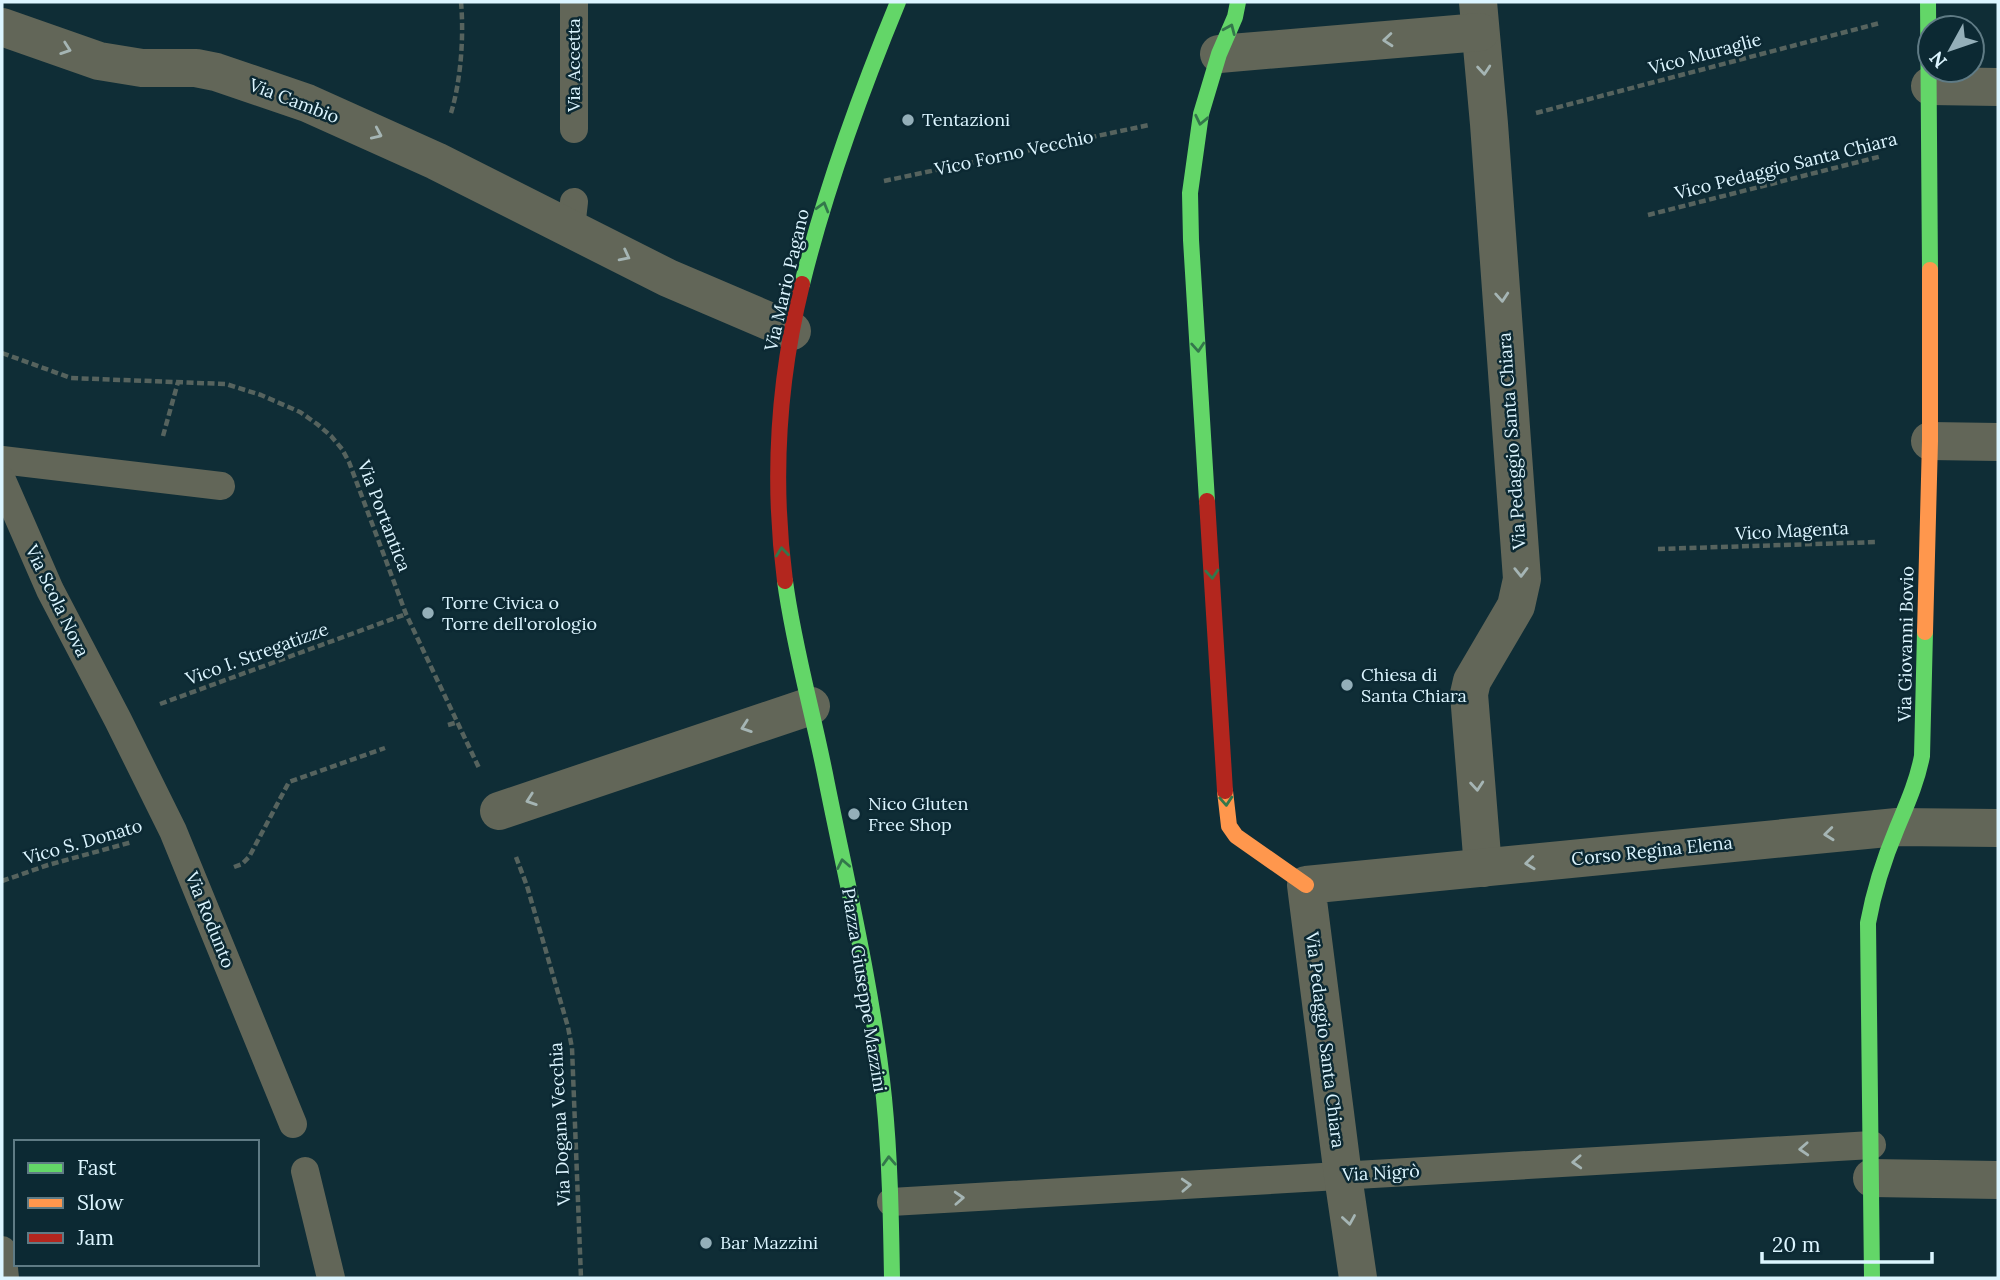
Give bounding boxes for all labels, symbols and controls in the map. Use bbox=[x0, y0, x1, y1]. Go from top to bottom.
north arrow bbox=[1916, 14, 1986, 84]
street label: Via Accetta bbox=[562, 18, 585, 113]
one-way arrow bbox=[1222, 23, 1236, 36]
street label: Vico Muraglie bbox=[1645, 27, 1764, 80]
one-way arrow bbox=[1382, 32, 1393, 47]
one-way arrow bbox=[60, 41, 72, 55]
text: N bbox=[1924, 46, 1952, 73]
one-way arrow bbox=[1476, 65, 1491, 76]
street label: Via Cambio bbox=[245, 72, 342, 128]
place label: Tentazioni bbox=[922, 108, 1010, 131]
marker: Tentazioni bbox=[900, 112, 916, 128]
one-way arrow bbox=[1194, 114, 1209, 126]
street label: Vico Forno Vecchio bbox=[932, 124, 1095, 181]
one-way arrow bbox=[370, 126, 382, 140]
street label: Vico Pedaggio Santa Chiara bbox=[1671, 127, 1899, 205]
one-way arrow bbox=[815, 201, 829, 213]
street label: Via Mario Pagano bbox=[759, 207, 814, 354]
one-way arrow bbox=[618, 247, 630, 261]
one-way arrow bbox=[1494, 291, 1509, 302]
street label: Via Pedaggio Santa Chiara bbox=[1492, 332, 1531, 551]
one-way arrow bbox=[1190, 341, 1205, 352]
street label: Via Portantica bbox=[352, 456, 416, 575]
street label: Vico Magenta bbox=[1734, 516, 1849, 545]
street label: Via Scola Nova bbox=[20, 540, 95, 661]
one-way arrow bbox=[774, 547, 789, 558]
street label: Via Giovanni Bovio bbox=[1893, 566, 1918, 723]
one-way arrow bbox=[1513, 567, 1529, 578]
one-way arrow bbox=[1204, 568, 1219, 579]
place label: Torre Civica o Torre dell'orologio bbox=[442, 591, 597, 635]
marker: Torre Civica o Torre dell'orologio bbox=[420, 605, 436, 621]
street label: Vico I. Stregatizze bbox=[181, 617, 332, 690]
place label: Chiesa di Santa Chiara bbox=[1361, 663, 1467, 707]
marker: Chiesa di Santa Chiara bbox=[1339, 677, 1355, 693]
one-way arrow bbox=[741, 719, 753, 733]
one-way arrow bbox=[1469, 780, 1484, 792]
one-way arrow bbox=[525, 792, 537, 806]
place label: Nico Gluten Free Shop bbox=[868, 792, 969, 836]
one-way arrow bbox=[1218, 795, 1233, 806]
marker: Nico Gluten Free Shop bbox=[846, 806, 862, 822]
street label: Vico S. Donato bbox=[20, 814, 145, 870]
one-way arrow bbox=[1823, 826, 1834, 841]
street label: Corso Regina Elena bbox=[1570, 831, 1734, 870]
one-way arrow bbox=[1524, 855, 1535, 870]
one-way arrow bbox=[836, 858, 851, 870]
street label: Via Rodunto bbox=[180, 867, 240, 971]
street label: Piazza Giuseppe Mazzini bbox=[837, 886, 892, 1094]
street label: Via Pedaggio Santa Chiara bbox=[1301, 930, 1350, 1149]
street label: Via Dogana Vecchia bbox=[544, 1042, 575, 1207]
legend bbox=[14, 1140, 259, 1266]
one-way arrow bbox=[1798, 1142, 1809, 1157]
text: Fast bbox=[77, 1154, 117, 1181]
one-way arrow bbox=[882, 1155, 897, 1166]
one-way arrow bbox=[1571, 1155, 1582, 1170]
street label: Via Nigrò bbox=[1341, 1159, 1420, 1186]
one-way arrow bbox=[1181, 1177, 1192, 1192]
text: Slow bbox=[77, 1189, 124, 1216]
one-way arrow bbox=[954, 1191, 965, 1206]
one-way arrow bbox=[1341, 1214, 1356, 1226]
scale bar bbox=[1762, 1220, 1932, 1264]
text: Jam bbox=[76, 1224, 114, 1251]
place label: Bar Mazzini bbox=[720, 1231, 818, 1254]
text: 20 m bbox=[1772, 1231, 1821, 1258]
marker: Bar Mazzini bbox=[698, 1235, 714, 1251]

